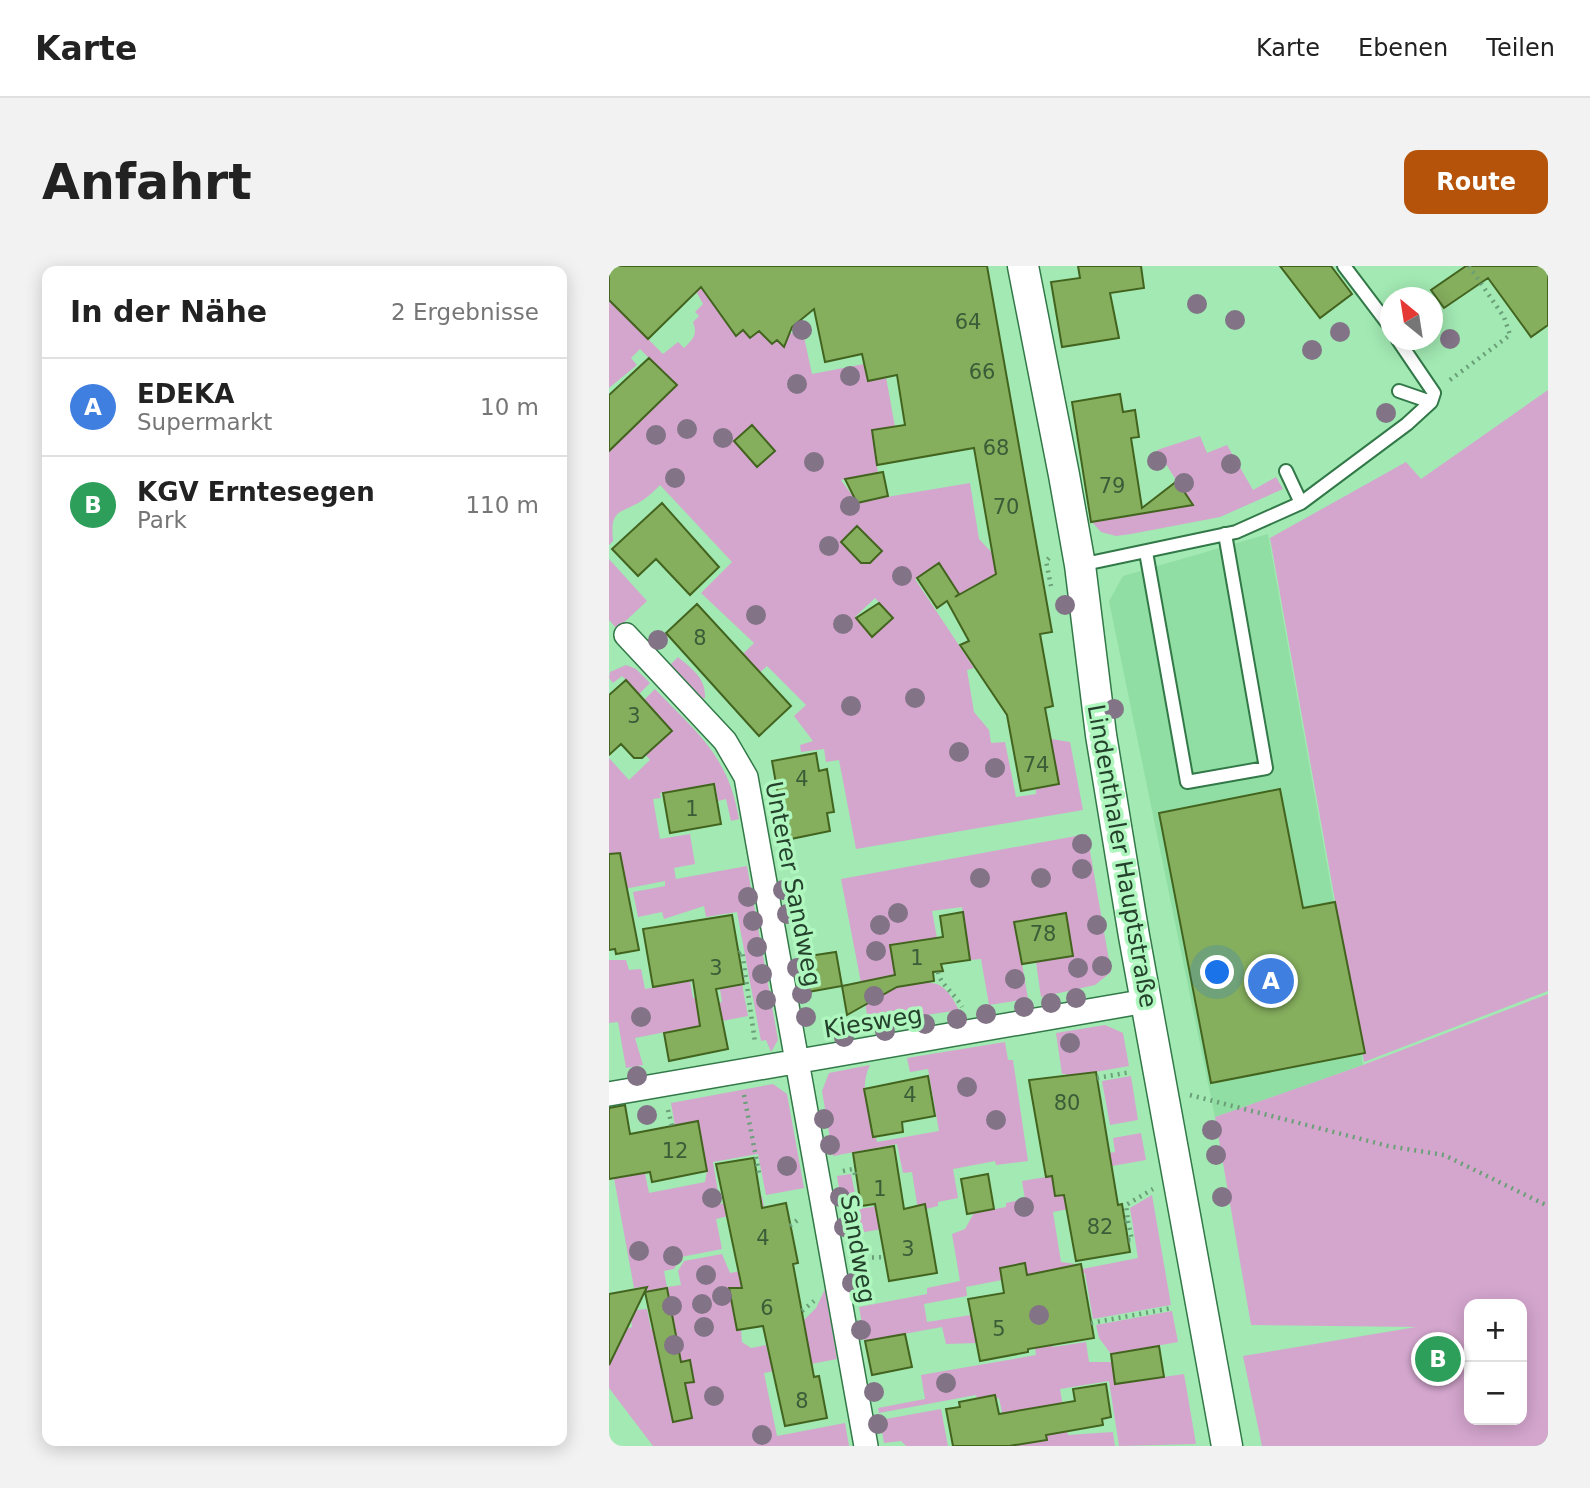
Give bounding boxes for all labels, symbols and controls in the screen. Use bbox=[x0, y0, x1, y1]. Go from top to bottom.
text: Karte bbox=[35, 29, 137, 68]
text: Karte bbox=[1256, 34, 1320, 62]
text: Ebenen bbox=[1358, 34, 1448, 62]
text: Teilen bbox=[1486, 34, 1555, 62]
button: Route bbox=[1404, 150, 1548, 214]
text: Anfahrt bbox=[42, 154, 252, 211]
north arrow bbox=[1380, 287, 1443, 350]
text: In der Nähe bbox=[70, 294, 267, 329]
text: 2 Ergebnisse bbox=[391, 299, 539, 325]
house number: 64 bbox=[955, 310, 981, 334]
house number: 66 bbox=[969, 360, 995, 384]
text: EDEKA bbox=[137, 379, 234, 409]
text: A bbox=[84, 394, 102, 420]
text: 10 m bbox=[480, 394, 539, 420]
text: Supermarkt bbox=[137, 409, 272, 435]
house number: 68 bbox=[983, 436, 1009, 460]
house number: 79 bbox=[1099, 474, 1125, 498]
text: KGV Erntesegen bbox=[137, 477, 375, 507]
text: B bbox=[84, 492, 102, 518]
text: 110 m bbox=[465, 492, 539, 518]
house number: 70 bbox=[993, 495, 1019, 519]
text: Park bbox=[137, 507, 187, 533]
house number: 8 bbox=[693, 626, 707, 650]
street label: Lindenthaler Hauptstraße bbox=[1081, 702, 1163, 1010]
house number: 3 bbox=[627, 704, 641, 728]
house number: 74 bbox=[1023, 753, 1049, 777]
house number: 4 bbox=[795, 767, 809, 791]
street label: Unterer Sandweg bbox=[759, 779, 827, 989]
house number: 1 bbox=[685, 797, 699, 821]
house number: 78 bbox=[1030, 922, 1056, 946]
house number: 1 bbox=[910, 946, 924, 970]
your location bbox=[1200, 955, 1234, 989]
pin: A bbox=[1248, 955, 1294, 1007]
house number: 3 bbox=[709, 956, 723, 980]
street label: Kiesweg bbox=[822, 1000, 924, 1044]
house number: 4 bbox=[903, 1083, 917, 1107]
house number: 80 bbox=[1054, 1091, 1080, 1115]
house number: 12 bbox=[662, 1139, 688, 1163]
house number: 1 bbox=[873, 1177, 887, 1201]
street label: Sandweg bbox=[835, 1192, 881, 1306]
house number: 82 bbox=[1087, 1215, 1113, 1239]
house number: 4 bbox=[756, 1226, 770, 1250]
house number: 3 bbox=[901, 1237, 915, 1261]
house number: 6 bbox=[760, 1296, 774, 1320]
map controls bbox=[1464, 1299, 1527, 1425]
button: + bbox=[1464, 1299, 1527, 1362]
house number: 5 bbox=[992, 1317, 1006, 1341]
pin: B bbox=[1415, 1333, 1461, 1385]
button: − bbox=[1464, 1362, 1527, 1425]
house number: 8 bbox=[795, 1389, 809, 1413]

